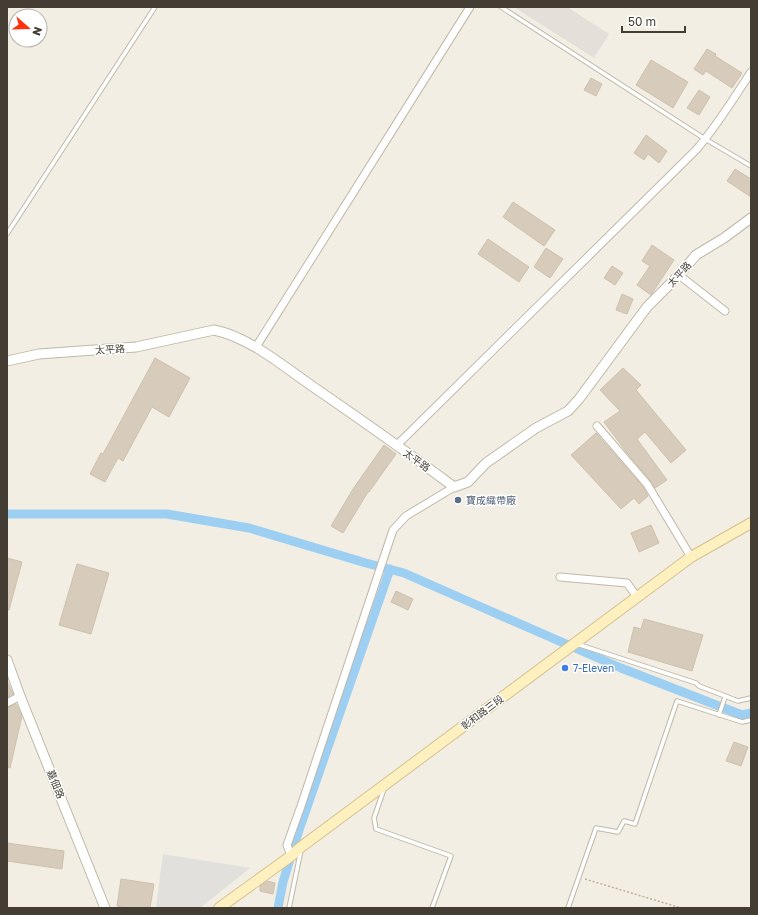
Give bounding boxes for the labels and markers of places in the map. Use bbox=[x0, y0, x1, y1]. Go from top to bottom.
place label: 寶成織帶廠 bbox=[466, 494, 516, 506]
marker: 寶成織帶廠 bbox=[453, 495, 463, 505]
place label: 7-Eleven bbox=[573, 662, 614, 674]
marker: 7-Eleven bbox=[560, 663, 570, 673]

